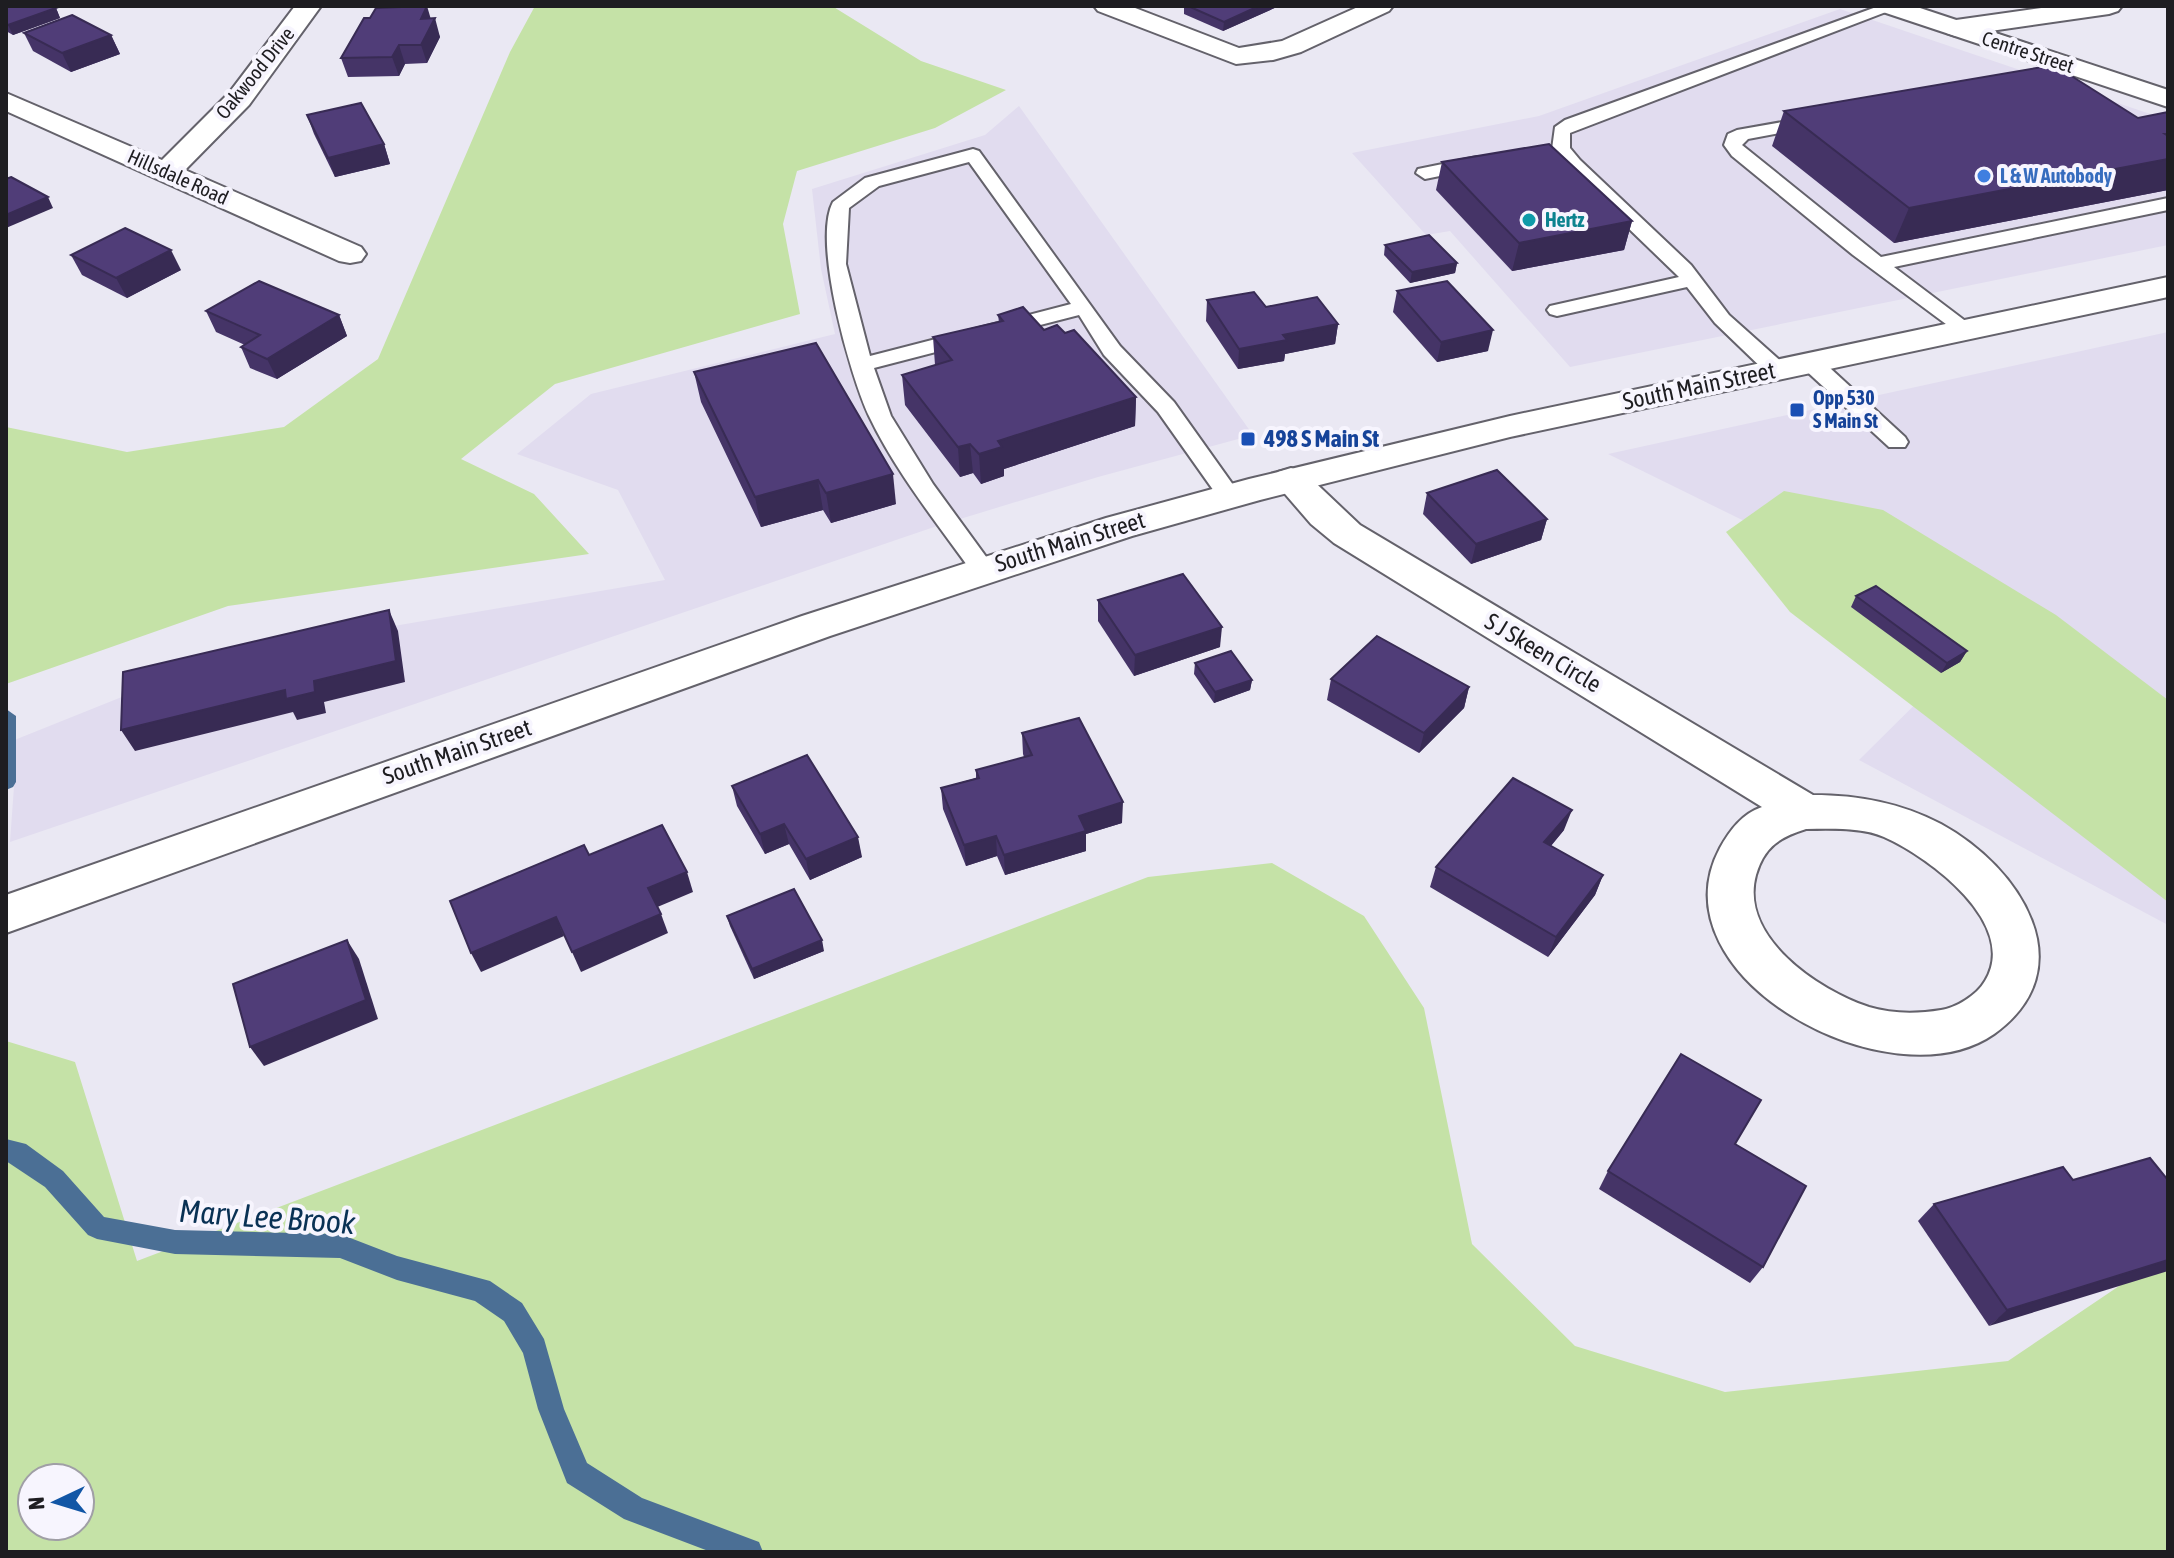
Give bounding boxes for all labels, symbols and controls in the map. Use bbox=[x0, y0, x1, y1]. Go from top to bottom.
street label: Oakwood Drive bbox=[211, 22, 299, 123]
street label: Centre Street bbox=[1979, 26, 2077, 77]
street label: Hillsdale Road bbox=[124, 144, 232, 209]
place label: L & W Autobody bbox=[2000, 164, 2113, 187]
marker: L & W Autobody bbox=[1975, 167, 1993, 185]
place label: Hertz bbox=[1545, 208, 1585, 231]
marker: Hertz bbox=[1520, 211, 1538, 229]
street label: South Main Street bbox=[1620, 356, 1778, 415]
place label: Opp 530 S Main St bbox=[1813, 386, 1878, 432]
marker: Opp 530 S Main St bbox=[1788, 401, 1806, 419]
place label: 498 S Main St bbox=[1263, 425, 1379, 452]
marker: 498 S Main St bbox=[1239, 430, 1257, 448]
street label: South Main Street bbox=[992, 506, 1148, 577]
street label: S J Skeen Circle bbox=[1480, 607, 1606, 698]
street label: South Main Street bbox=[379, 713, 535, 790]
water label: Mary Lee Brook bbox=[178, 1192, 357, 1241]
north arrow bbox=[16, 1462, 96, 1542]
text: N bbox=[23, 1496, 49, 1511]

